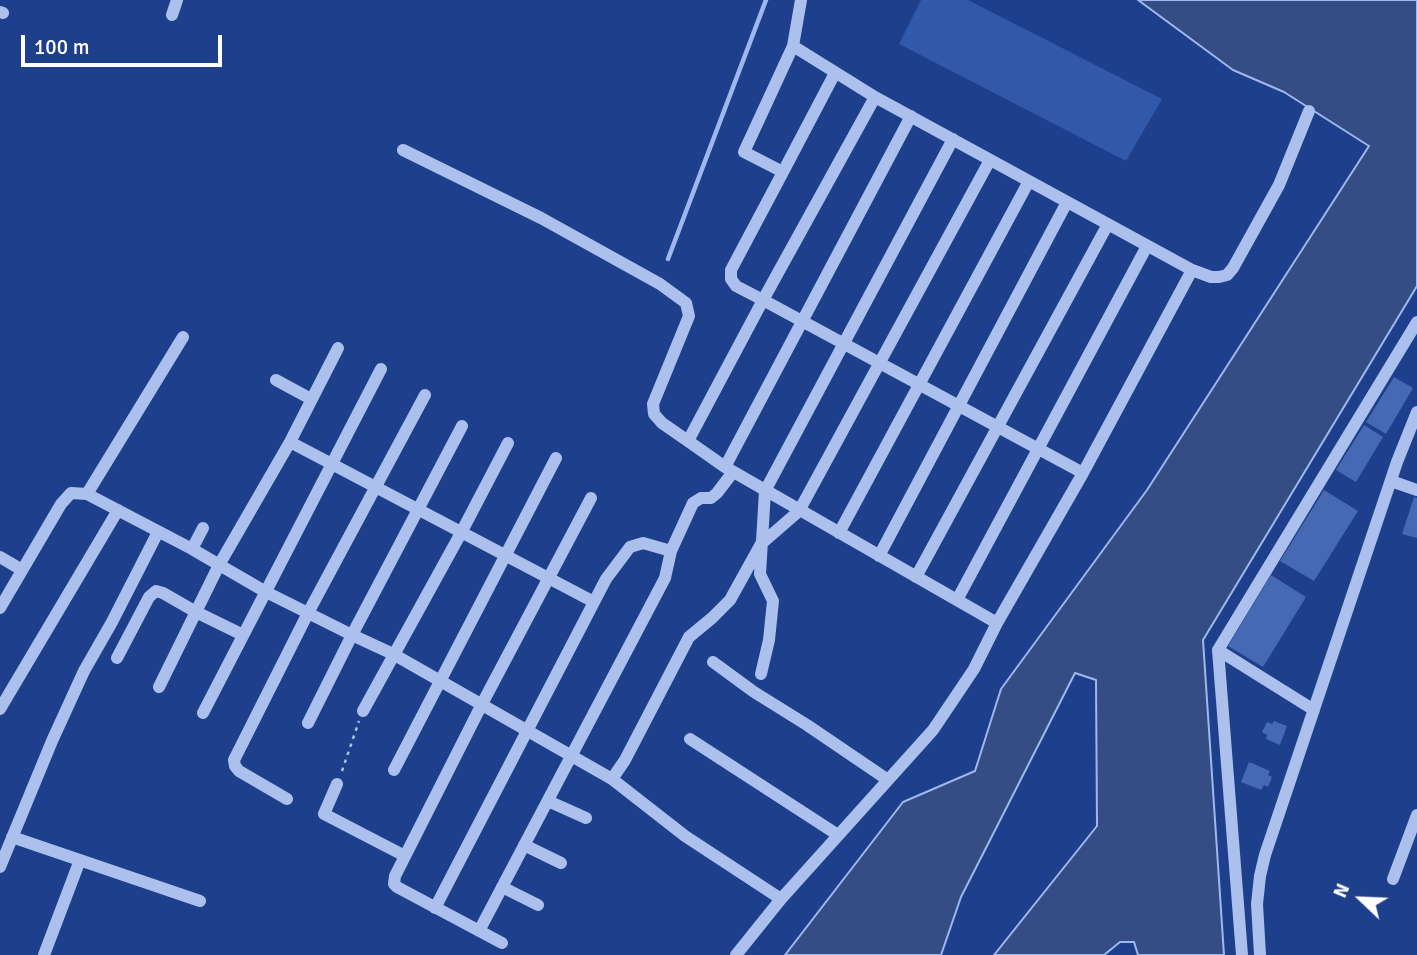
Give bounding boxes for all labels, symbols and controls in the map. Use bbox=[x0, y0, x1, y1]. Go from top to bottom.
scale bar bbox=[24, 21, 226, 65]
text: 100 m bbox=[34, 34, 89, 60]
north arrow bbox=[1326, 864, 1396, 934]
text: N bbox=[1328, 880, 1355, 902]

